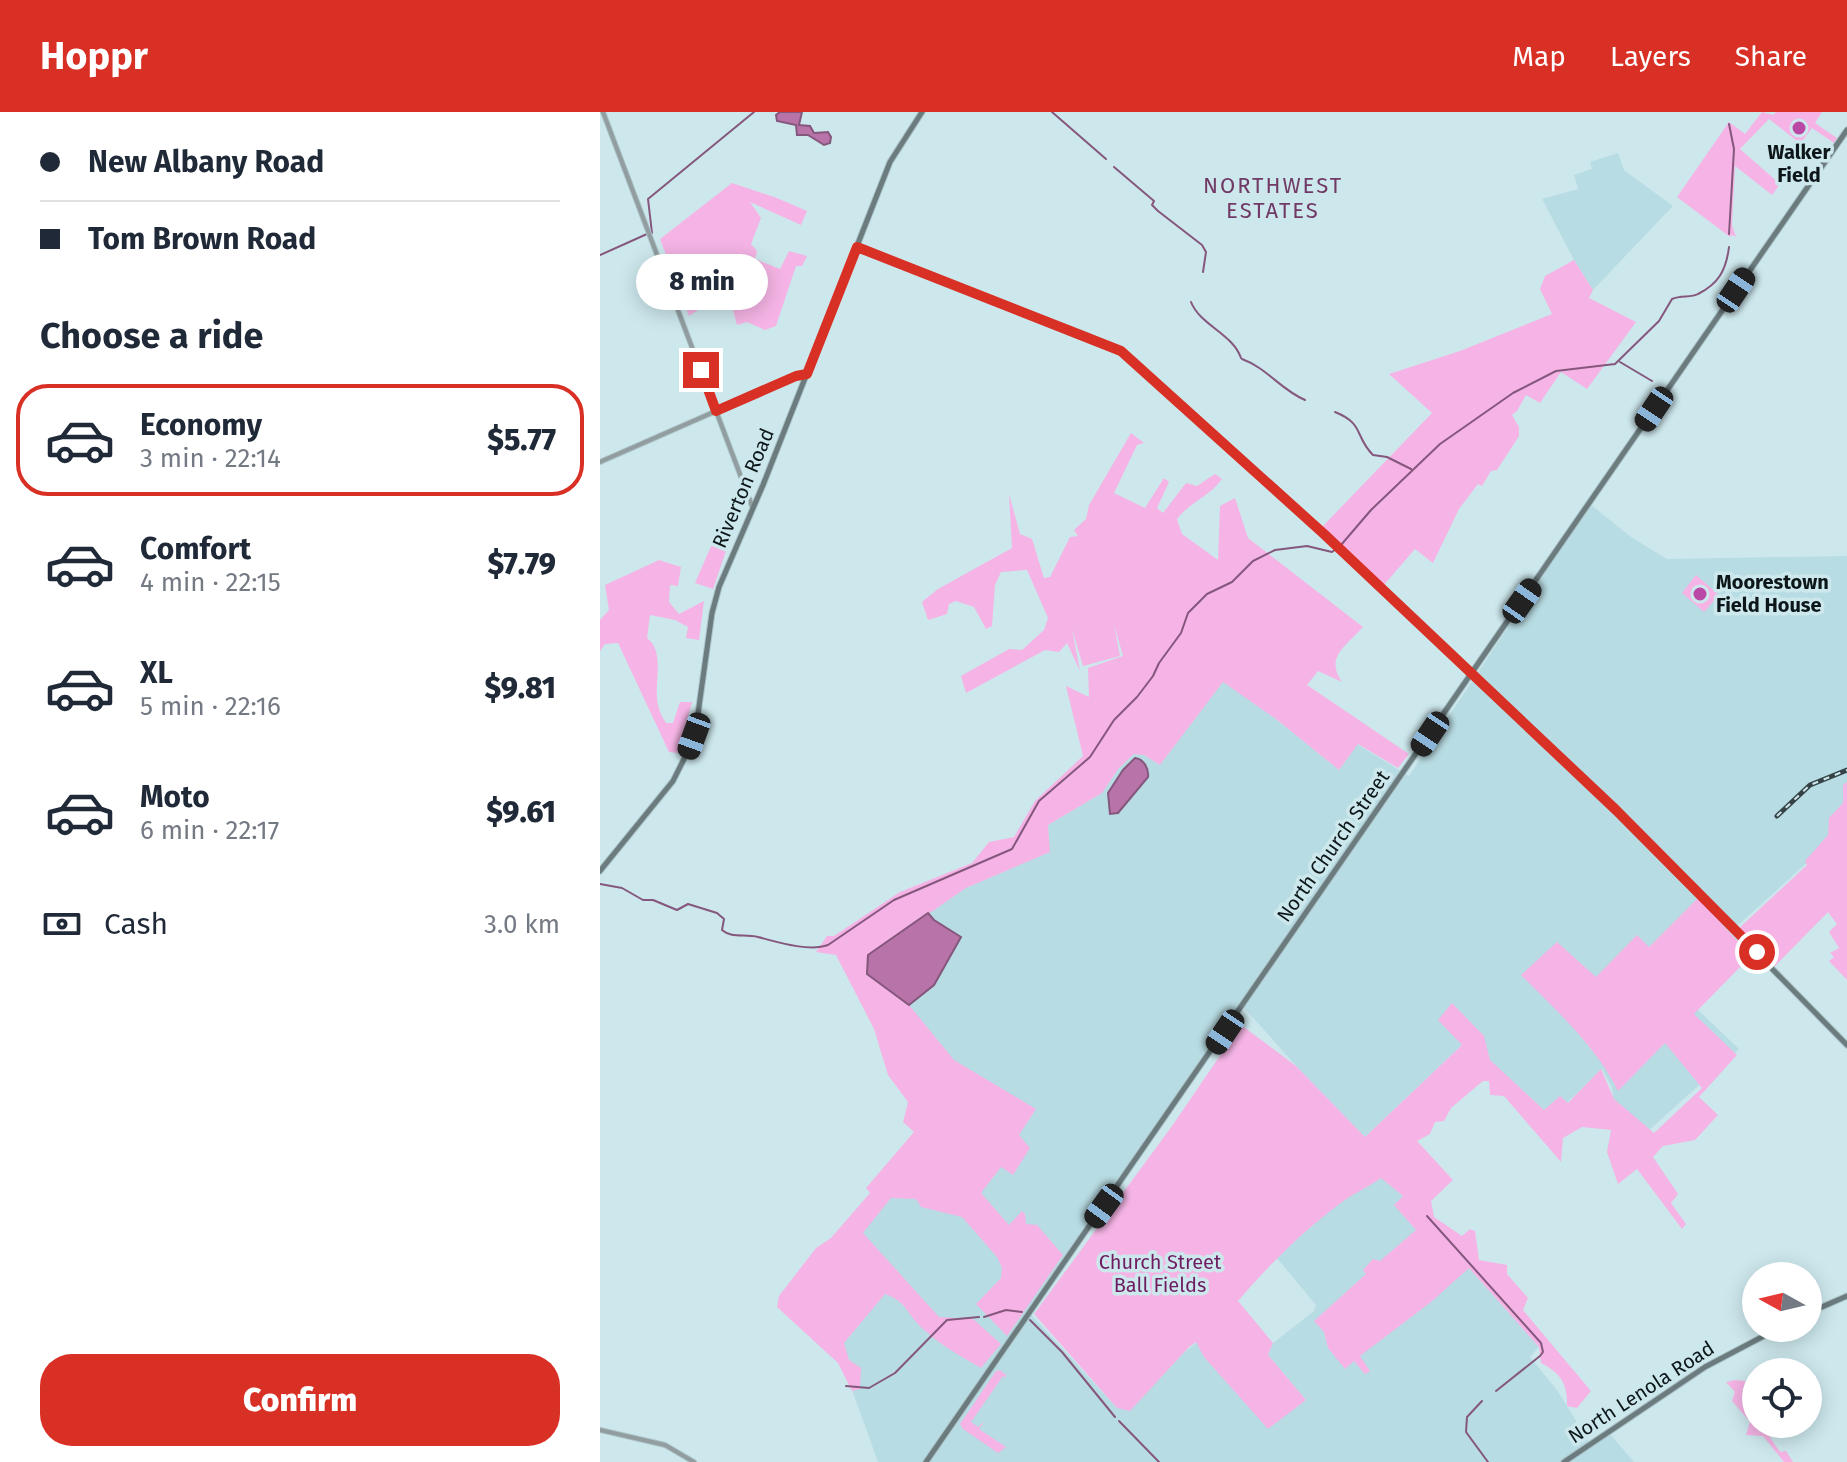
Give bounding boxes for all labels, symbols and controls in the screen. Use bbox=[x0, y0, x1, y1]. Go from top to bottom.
text: Hoppr bbox=[40, 33, 148, 79]
text: Map bbox=[1512, 40, 1566, 73]
text: Layers bbox=[1610, 40, 1691, 73]
text: Share bbox=[1735, 40, 1807, 73]
marker: Walker Field bbox=[1790, 119, 1808, 137]
place label: Walker Field bbox=[1768, 140, 1831, 187]
text: New Albany Road bbox=[88, 144, 324, 180]
district label: NORTHWEST ESTATES bbox=[1203, 172, 1343, 224]
text: Tom Brown Road bbox=[88, 221, 316, 257]
callout: 8 min bbox=[635, 254, 767, 310]
car bbox=[1713, 263, 1759, 317]
text: 8 min bbox=[669, 266, 735, 297]
text: Choose a ride bbox=[40, 314, 263, 358]
route end bbox=[683, 352, 719, 388]
car bbox=[1631, 382, 1677, 436]
icon: car bbox=[44, 404, 116, 476]
text: Economy bbox=[140, 407, 262, 443]
text: $5.77 bbox=[487, 422, 556, 458]
street label: Riverton Road bbox=[707, 424, 779, 552]
text: 3 min · 22:14 bbox=[140, 443, 281, 474]
icon: car bbox=[44, 528, 116, 600]
text: Comfort bbox=[140, 531, 251, 567]
text: $7.79 bbox=[487, 546, 556, 582]
text: 4 min · 22:15 bbox=[140, 567, 281, 598]
place label: Moorestown Field House bbox=[1716, 570, 1829, 617]
car bbox=[1498, 574, 1546, 628]
marker: Moorestown Field House bbox=[1691, 585, 1709, 603]
icon: car bbox=[44, 652, 116, 724]
text: XL bbox=[140, 655, 173, 691]
text: $9.81 bbox=[484, 670, 556, 706]
text: 5 min · 22:16 bbox=[140, 691, 281, 722]
car bbox=[1407, 707, 1453, 761]
car bbox=[675, 709, 713, 763]
street label: North Church Street bbox=[1272, 765, 1395, 926]
icon: car bbox=[44, 776, 116, 848]
text: Moto bbox=[140, 779, 210, 815]
text: $9.61 bbox=[486, 794, 556, 830]
text: 6 min · 22:17 bbox=[140, 815, 279, 846]
icon: cash bbox=[40, 902, 84, 946]
text: Cash bbox=[104, 906, 168, 942]
text: 3.0 km bbox=[484, 909, 560, 940]
route start bbox=[1739, 934, 1775, 970]
car bbox=[1202, 1005, 1248, 1059]
car bbox=[1080, 1180, 1128, 1232]
park label: Church Street Ball Fields bbox=[1099, 1250, 1222, 1297]
north arrow bbox=[1742, 1262, 1822, 1342]
map controls bbox=[1742, 1262, 1822, 1438]
street label: North Lenola Road bbox=[1564, 1336, 1718, 1448]
button: Confirm bbox=[40, 1354, 560, 1446]
button: locate bbox=[1742, 1358, 1822, 1438]

